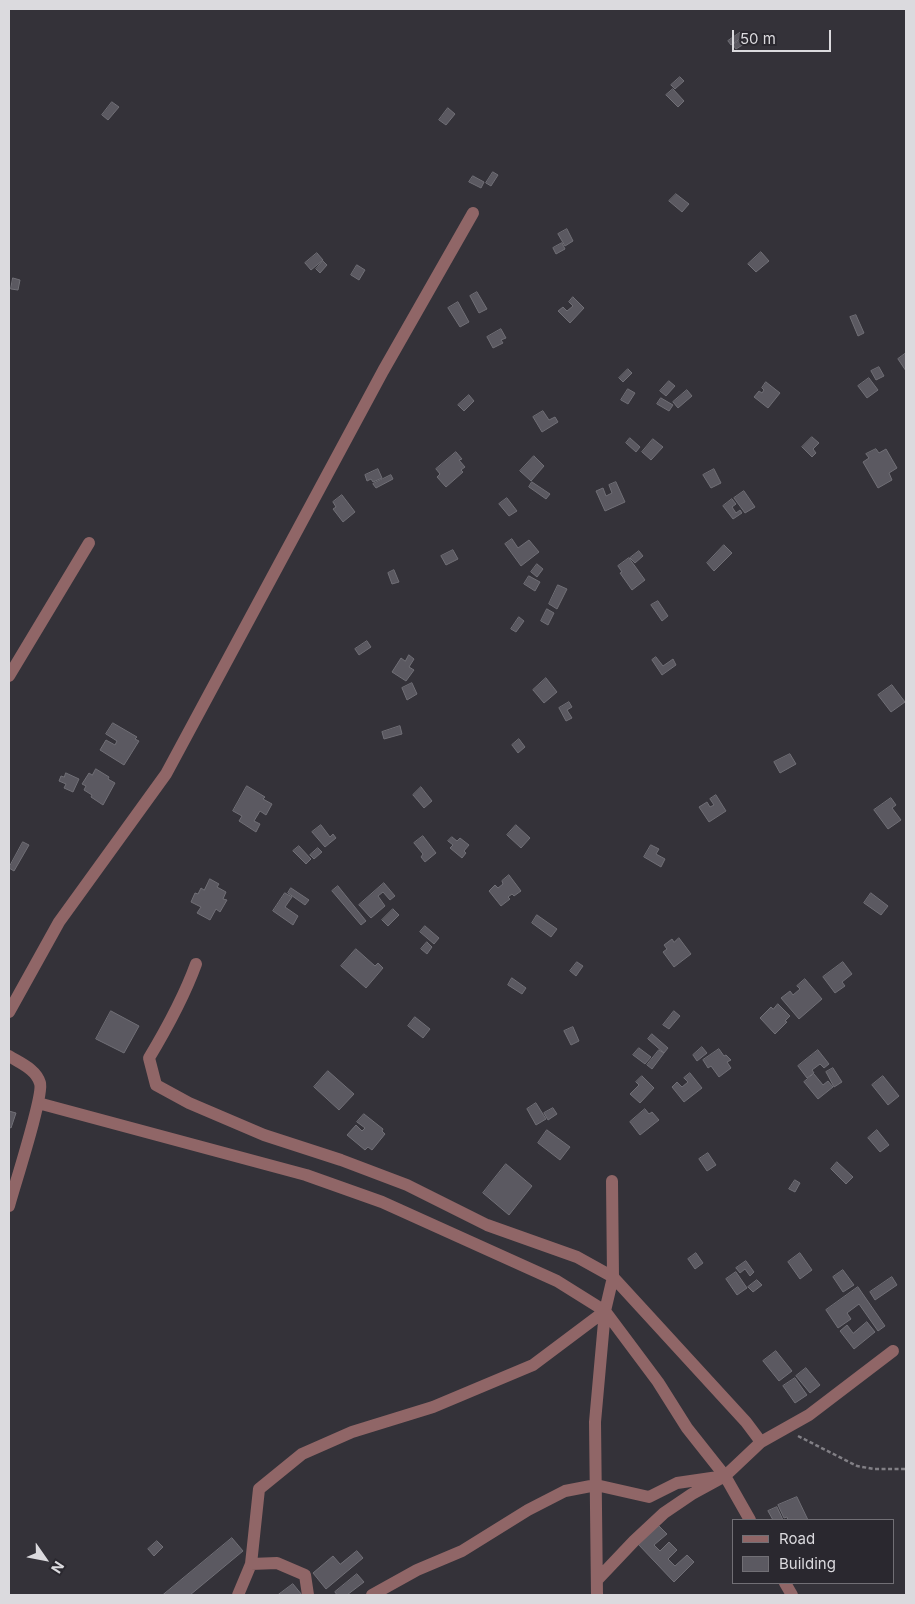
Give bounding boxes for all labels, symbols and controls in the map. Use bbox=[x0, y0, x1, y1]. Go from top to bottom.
scale bar bbox=[735, 20, 834, 52]
text: 50 m bbox=[740, 29, 776, 48]
legend bbox=[732, 1519, 895, 1584]
text: Road bbox=[779, 1529, 815, 1548]
north arrow bbox=[20, 1534, 70, 1584]
text: Building bbox=[779, 1554, 836, 1573]
text: N bbox=[48, 1558, 68, 1577]

